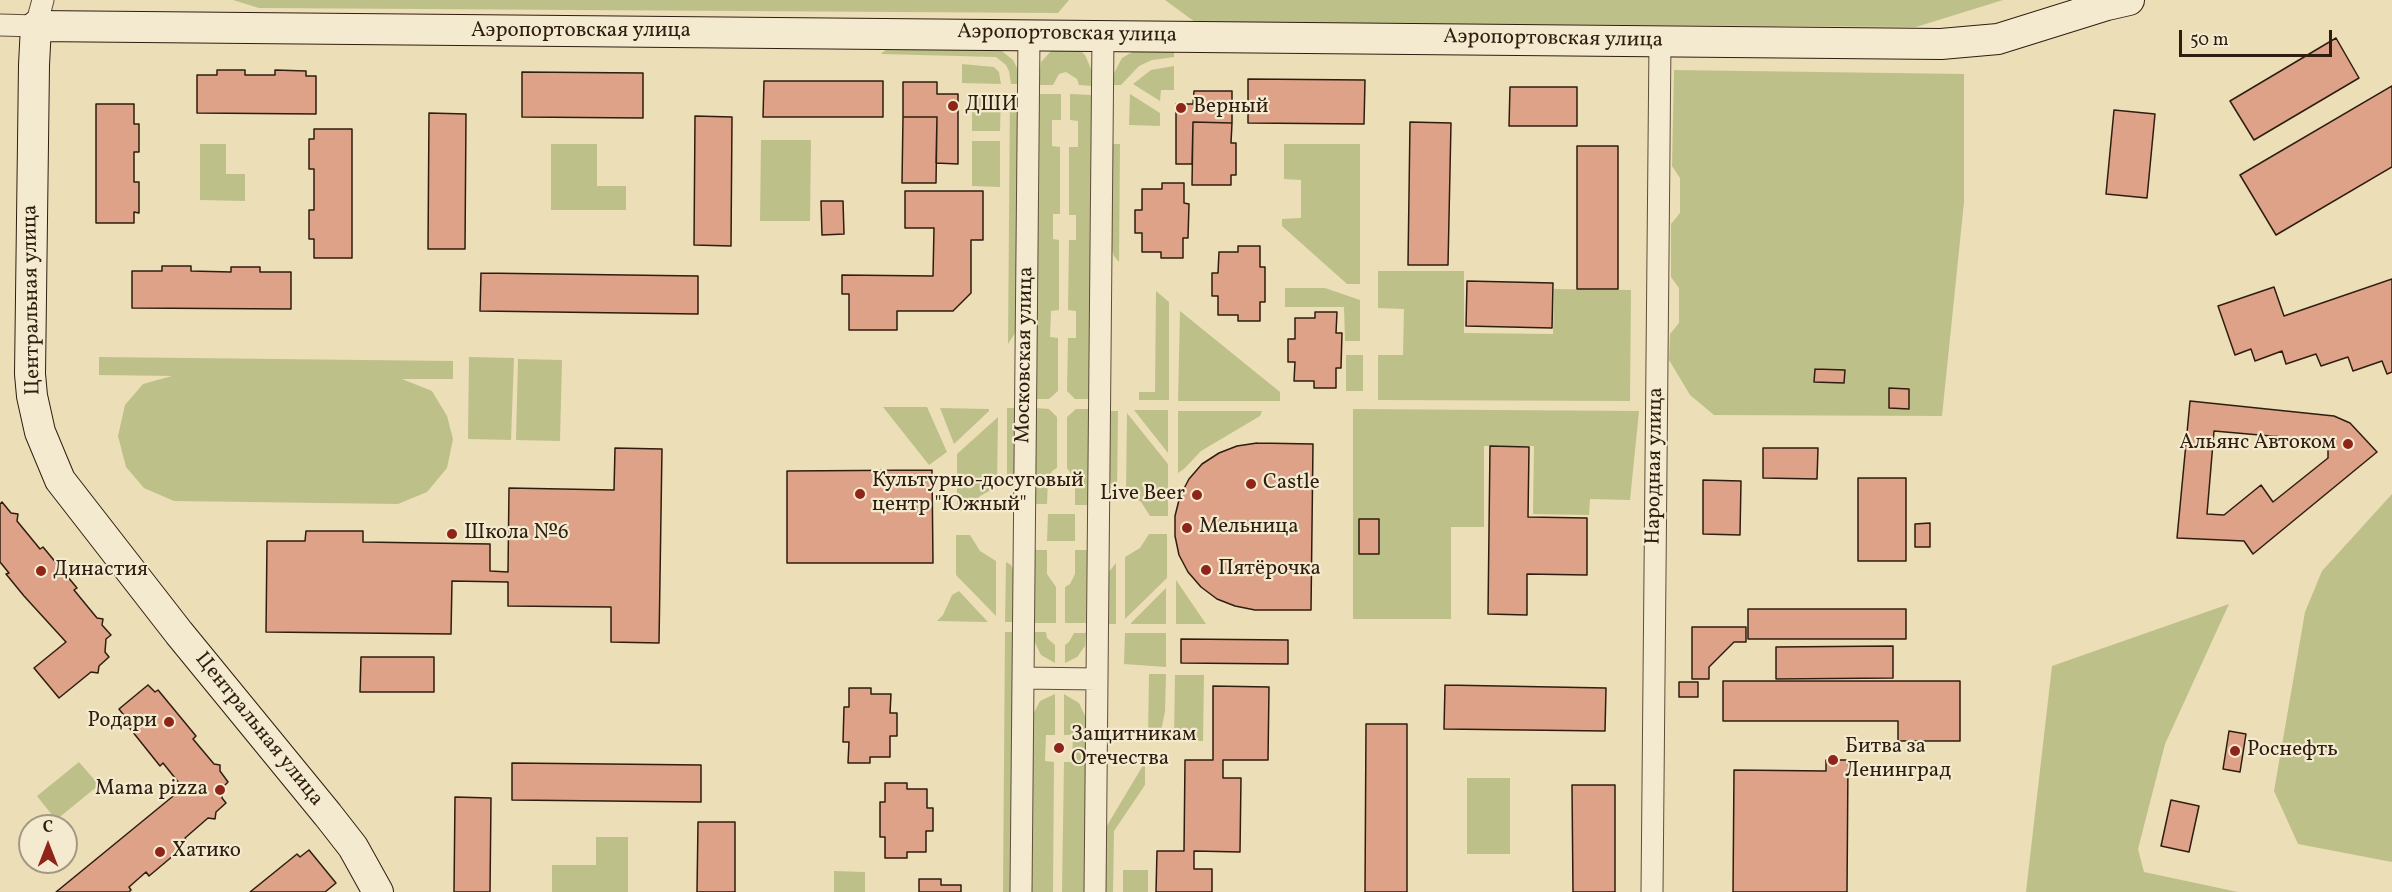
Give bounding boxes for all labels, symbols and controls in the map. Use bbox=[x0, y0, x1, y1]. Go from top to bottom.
scale bar bbox=[2182, 18, 2335, 56]
street label: Аэропортовская улица bbox=[471, 19, 691, 45]
street label: Аэропортовская улица bbox=[957, 20, 1177, 50]
street label: Аэропортовская улица bbox=[1443, 25, 1663, 55]
text: 50 m bbox=[2190, 28, 2229, 53]
place label: ДШИ bbox=[965, 93, 1017, 119]
place label: Верный bbox=[1193, 95, 1268, 121]
marker: ДШИ bbox=[946, 99, 960, 113]
marker: Верный bbox=[1174, 101, 1188, 115]
street label: Центральная улица bbox=[19, 204, 47, 396]
street label: Московская улица bbox=[1012, 266, 1040, 444]
street label: Народная улица bbox=[1642, 387, 1670, 545]
place label: Альянс Автоком bbox=[2179, 431, 2336, 457]
marker: Альянс Автоком bbox=[2341, 437, 2355, 451]
place label: Культурно-досуговый центр "Южный" bbox=[872, 469, 1084, 519]
place label: Castle bbox=[1263, 471, 1320, 497]
marker: Castle bbox=[1244, 477, 1258, 491]
place label: Live Beer bbox=[1100, 482, 1185, 508]
marker: Культурно-досуговый центр "Южный" bbox=[853, 487, 867, 501]
marker: Live Beer bbox=[1190, 488, 1204, 502]
place label: Мельница bbox=[1199, 515, 1299, 541]
place label: Школа №6 bbox=[464, 521, 569, 547]
marker: Мельница bbox=[1180, 521, 1194, 535]
marker: Школа №6 bbox=[445, 527, 459, 541]
place label: Пятёрочка bbox=[1218, 557, 1321, 583]
place label: Династия bbox=[53, 558, 148, 584]
marker: Пятёрочка bbox=[1199, 563, 1213, 577]
marker: Династия bbox=[34, 564, 48, 578]
street label: Центральная улица bbox=[188, 648, 328, 812]
place label: Родари bbox=[88, 709, 157, 735]
marker: Родари bbox=[162, 715, 176, 729]
place label: Защитникам Отечества bbox=[1071, 723, 1196, 773]
place label: Битва за Ленинград bbox=[1845, 735, 1951, 785]
place label: Роснефть bbox=[2247, 738, 2338, 764]
marker: Защитникам Отечества bbox=[1052, 741, 1066, 755]
marker: Роснефть bbox=[2228, 744, 2242, 758]
marker: Битва за Ленинград bbox=[1826, 753, 1840, 767]
place label: Mama pizza bbox=[95, 777, 208, 803]
marker: Mama pizza bbox=[213, 783, 227, 797]
north arrow bbox=[18, 814, 78, 874]
text: С bbox=[43, 817, 53, 839]
place label: Хатико bbox=[172, 839, 241, 865]
marker: Хатико bbox=[153, 845, 167, 859]

